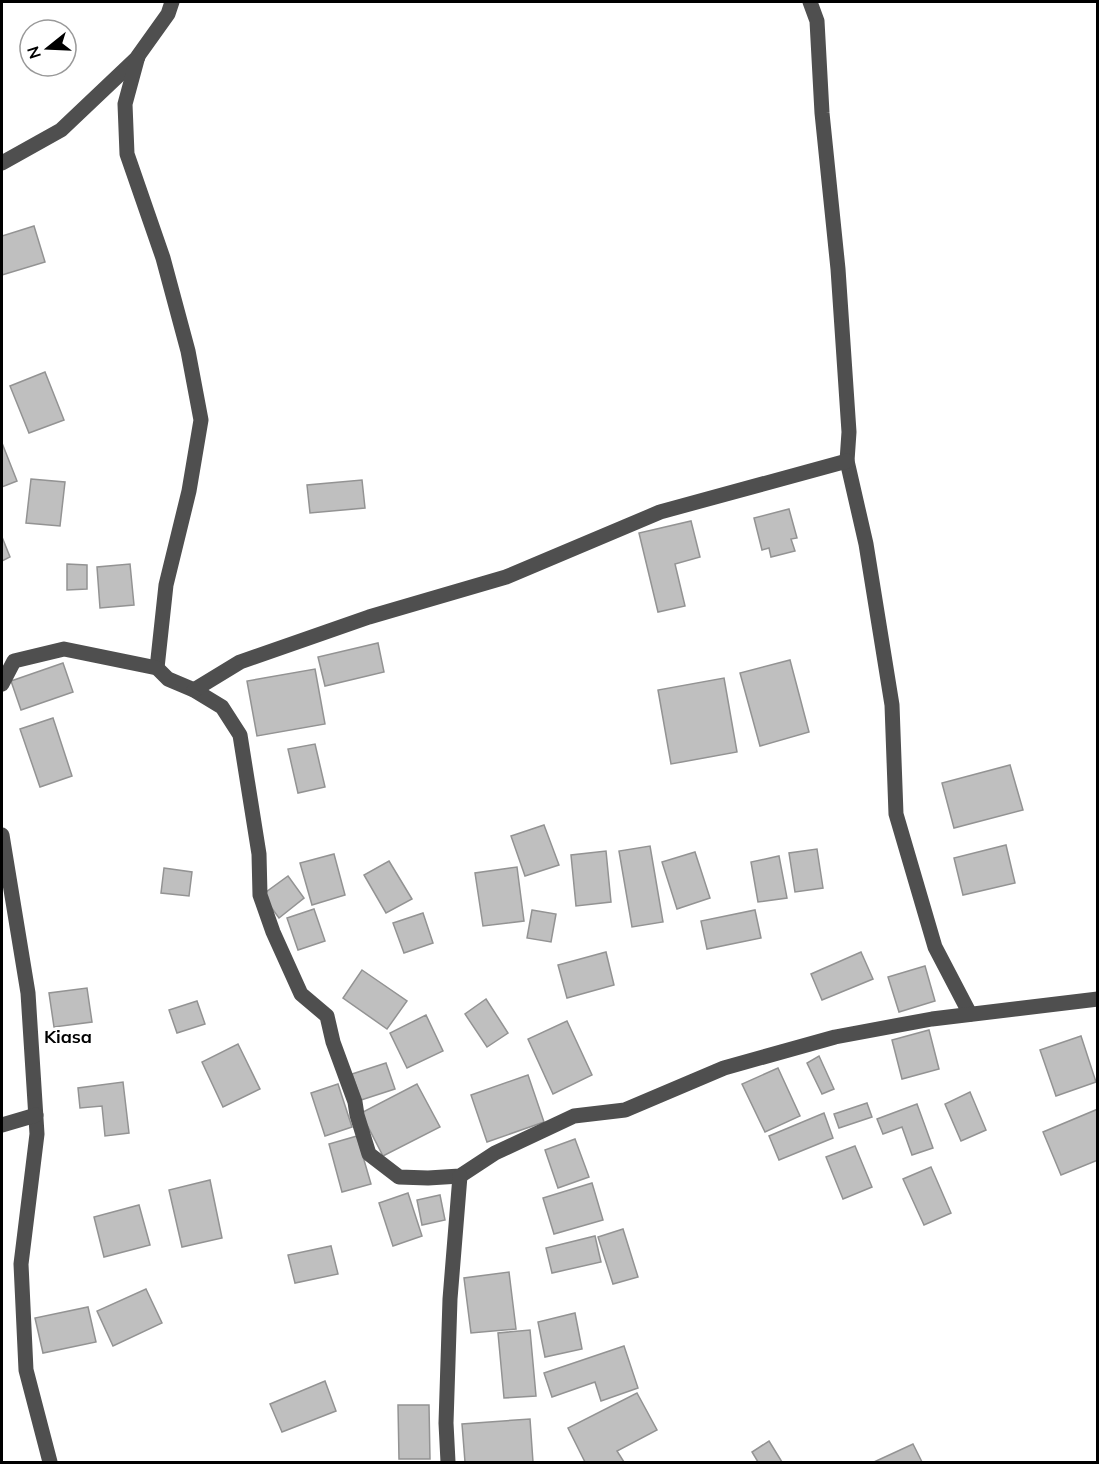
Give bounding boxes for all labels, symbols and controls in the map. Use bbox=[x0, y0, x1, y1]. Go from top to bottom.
north arrow bbox=[18, 18, 78, 78]
text: N bbox=[22, 44, 45, 61]
district label: Kiasa bbox=[44, 1025, 92, 1048]

